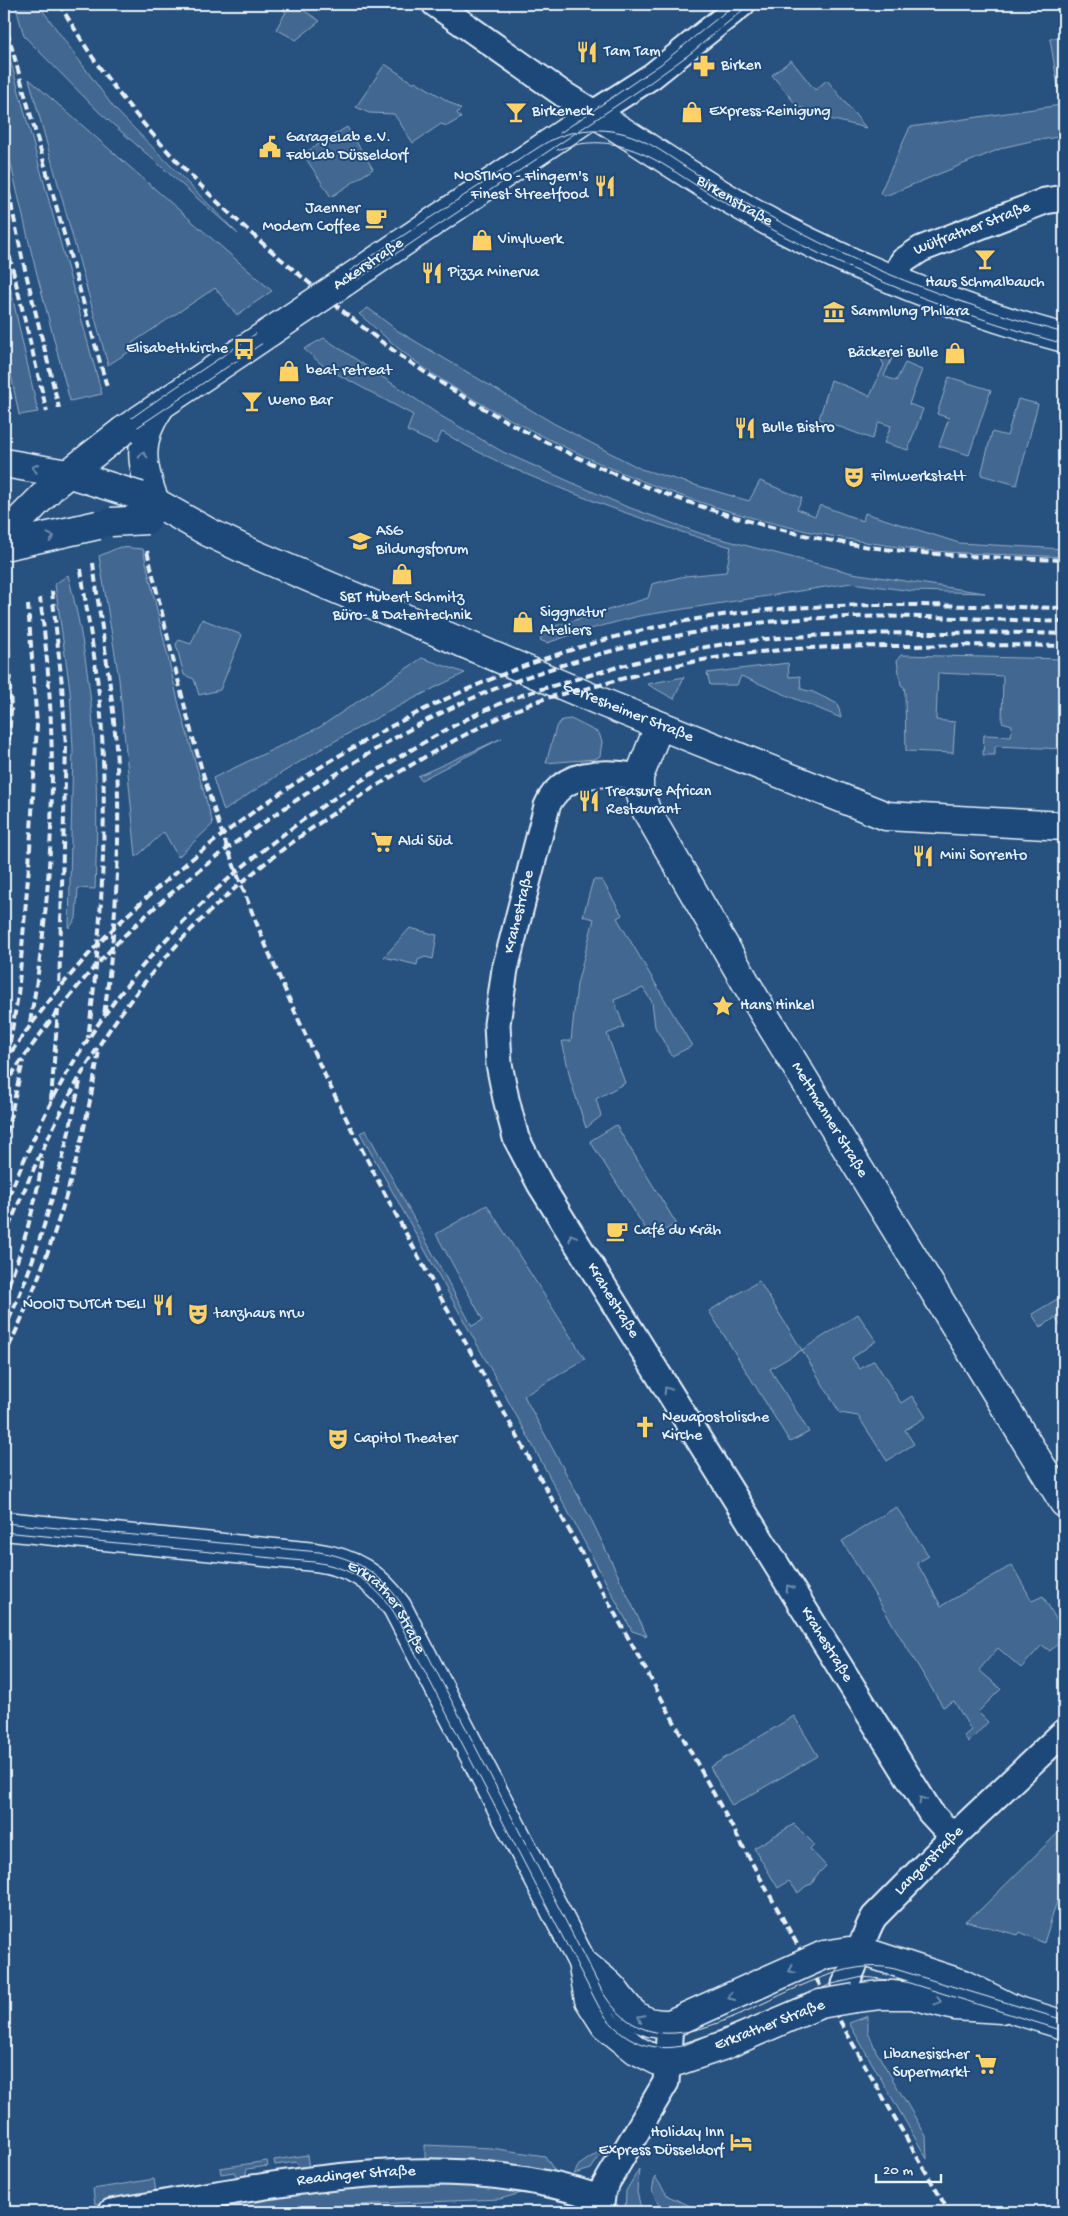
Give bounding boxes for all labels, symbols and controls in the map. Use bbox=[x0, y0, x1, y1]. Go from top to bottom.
restaurant icon: Tam Tam bbox=[574, 39, 600, 65]
place label: Tam Tam bbox=[603, 43, 661, 62]
pharmacy icon: Birken bbox=[691, 53, 717, 79]
place label: Birken bbox=[720, 57, 762, 76]
bar icon: Birkeneck bbox=[503, 99, 529, 125]
shop icon: Express-Reinigung bbox=[679, 99, 705, 125]
place label: Birkeneck bbox=[531, 103, 595, 122]
place label: Express-Reinigung bbox=[709, 103, 830, 122]
place label: GarageLab e.V. FabLab Düsseldorf bbox=[285, 129, 409, 166]
public building icon: GarageLab e.V. FabLab Düsseldorf bbox=[257, 134, 283, 160]
place label: NOSTIMO - Flingern's Finest Streetfood bbox=[454, 168, 590, 205]
street label: Birkenstraße bbox=[692, 171, 776, 232]
restaurant icon: NOSTIMO - Flingern's Finest Streetfood bbox=[592, 173, 618, 199]
street label: Wülfrather Straße bbox=[911, 198, 1034, 260]
place label: Jaenner Modern Coffee bbox=[263, 200, 361, 237]
cafe icon: Jaenner Modern Coffee bbox=[363, 205, 389, 231]
shop icon: Vinylwerk bbox=[469, 227, 495, 253]
place label: Vinylwerk bbox=[497, 231, 565, 250]
street label: Ackerstraße bbox=[330, 234, 408, 295]
bar icon: Haus Schmalbauch bbox=[972, 246, 998, 272]
restaurant icon: Pizza Minerva bbox=[419, 260, 445, 286]
place label: Pizza Minerva bbox=[447, 264, 540, 283]
place label: Haus Schmalbauch bbox=[925, 274, 1045, 293]
museum icon: Sammlung Philara bbox=[821, 299, 847, 325]
place label: Sammlung Philara bbox=[851, 303, 971, 322]
bus stop icon: Elisabethkirche bbox=[231, 336, 257, 362]
place label: Elisabethkirche bbox=[126, 340, 229, 359]
shop icon: Bäckerei Bulle bbox=[942, 340, 968, 366]
place label: Bäckerei Bulle bbox=[847, 344, 939, 363]
shop icon: beat retreat bbox=[276, 358, 302, 384]
place label: beat retreat bbox=[306, 362, 393, 381]
bar icon: Weno Bar bbox=[239, 388, 265, 414]
place label: Weno Bar bbox=[268, 392, 334, 411]
restaurant icon: Bulle Bistro bbox=[732, 415, 758, 441]
place label: Bulle Bistro bbox=[761, 419, 835, 438]
one-way arrow bbox=[138, 451, 148, 458]
one-way arrow bbox=[31, 463, 40, 473]
theatre icon: Filmwerkstatt bbox=[841, 464, 867, 490]
place label: Filmwerkstatt bbox=[870, 468, 967, 487]
place label: ASG Bildungsforum bbox=[375, 523, 469, 560]
school or university icon: ASG Bildungsforum bbox=[347, 528, 373, 554]
one-way arrow bbox=[46, 532, 55, 543]
shop icon: SBT Hubert Schmitz Büro- & Datentechnik bbox=[389, 561, 415, 587]
place label: SBT Hubert Schmitz Büro- & Datentechnik bbox=[332, 589, 473, 626]
place label: Siggnatur Ateliers bbox=[540, 604, 607, 641]
shop icon: Siggnatur Ateliers bbox=[510, 609, 536, 635]
street label: Gerresheimer Straße bbox=[559, 677, 697, 748]
place label: Treasure African Restaurant bbox=[605, 783, 712, 820]
restaurant icon: Treasure African Restaurant bbox=[576, 788, 602, 814]
supermarket icon: Aldi Süd bbox=[369, 829, 395, 855]
place label: Aldi Süd bbox=[398, 833, 454, 852]
restaurant icon: Mini Sorrento bbox=[910, 843, 936, 869]
place label: Mini Sorrento bbox=[940, 847, 1027, 866]
street label: Krahestraße bbox=[500, 868, 540, 956]
place icon: Hans Hinkel bbox=[710, 993, 736, 1019]
place label: Hans Hinkel bbox=[740, 997, 814, 1016]
street label: Mettmanner Straße bbox=[786, 1059, 872, 1182]
cafe icon: Café du Kräh bbox=[604, 1218, 630, 1244]
place label: Café du Kräh bbox=[634, 1222, 722, 1241]
one-way arrow bbox=[569, 1233, 579, 1242]
street label: Krahestraße bbox=[582, 1260, 643, 1343]
restaurant icon: NOOIJ DUTCH DELI bbox=[150, 1292, 176, 1318]
place label: NOOIJ DUTCH DELI bbox=[23, 1296, 146, 1315]
theatre icon: tanzhaus nrw bbox=[185, 1301, 211, 1327]
place label: tanzhaus nrw bbox=[213, 1305, 305, 1324]
one-way arrow bbox=[663, 1387, 673, 1396]
place label: Neuapostolische Kirche bbox=[662, 1409, 770, 1446]
church icon: Neuapostolische Kirche bbox=[632, 1414, 658, 1440]
theatre icon: Capitol Theater bbox=[325, 1426, 351, 1452]
place label: Capitol Theater bbox=[354, 1430, 459, 1449]
street label: Erkrather Straße bbox=[344, 1557, 430, 1658]
one-way arrow bbox=[786, 1584, 796, 1593]
street label: Krahestraße bbox=[796, 1604, 857, 1687]
one-way arrow bbox=[919, 1796, 928, 1805]
street label: Langerstraße bbox=[891, 1822, 968, 1900]
one-way arrow bbox=[788, 1963, 797, 1974]
one-way arrow bbox=[727, 1991, 736, 2002]
one-way arrow bbox=[934, 1995, 942, 2005]
street label: Erkrather Straße bbox=[712, 1996, 829, 2056]
one-way arrow bbox=[637, 2014, 646, 2024]
place label: Libanesischer Supermarkt bbox=[883, 2046, 970, 2083]
supermarket icon: Libanesischer Supermarkt bbox=[973, 2051, 999, 2077]
place label: Holiday Inn Express Düsseldorf bbox=[599, 2124, 725, 2161]
hotel icon: Holiday Inn Express Düsseldorf bbox=[728, 2129, 754, 2155]
scale bar bbox=[876, 2151, 940, 2183]
street label: Readinger Straße bbox=[296, 2162, 417, 2191]
text: 20 m bbox=[883, 2162, 913, 2180]

